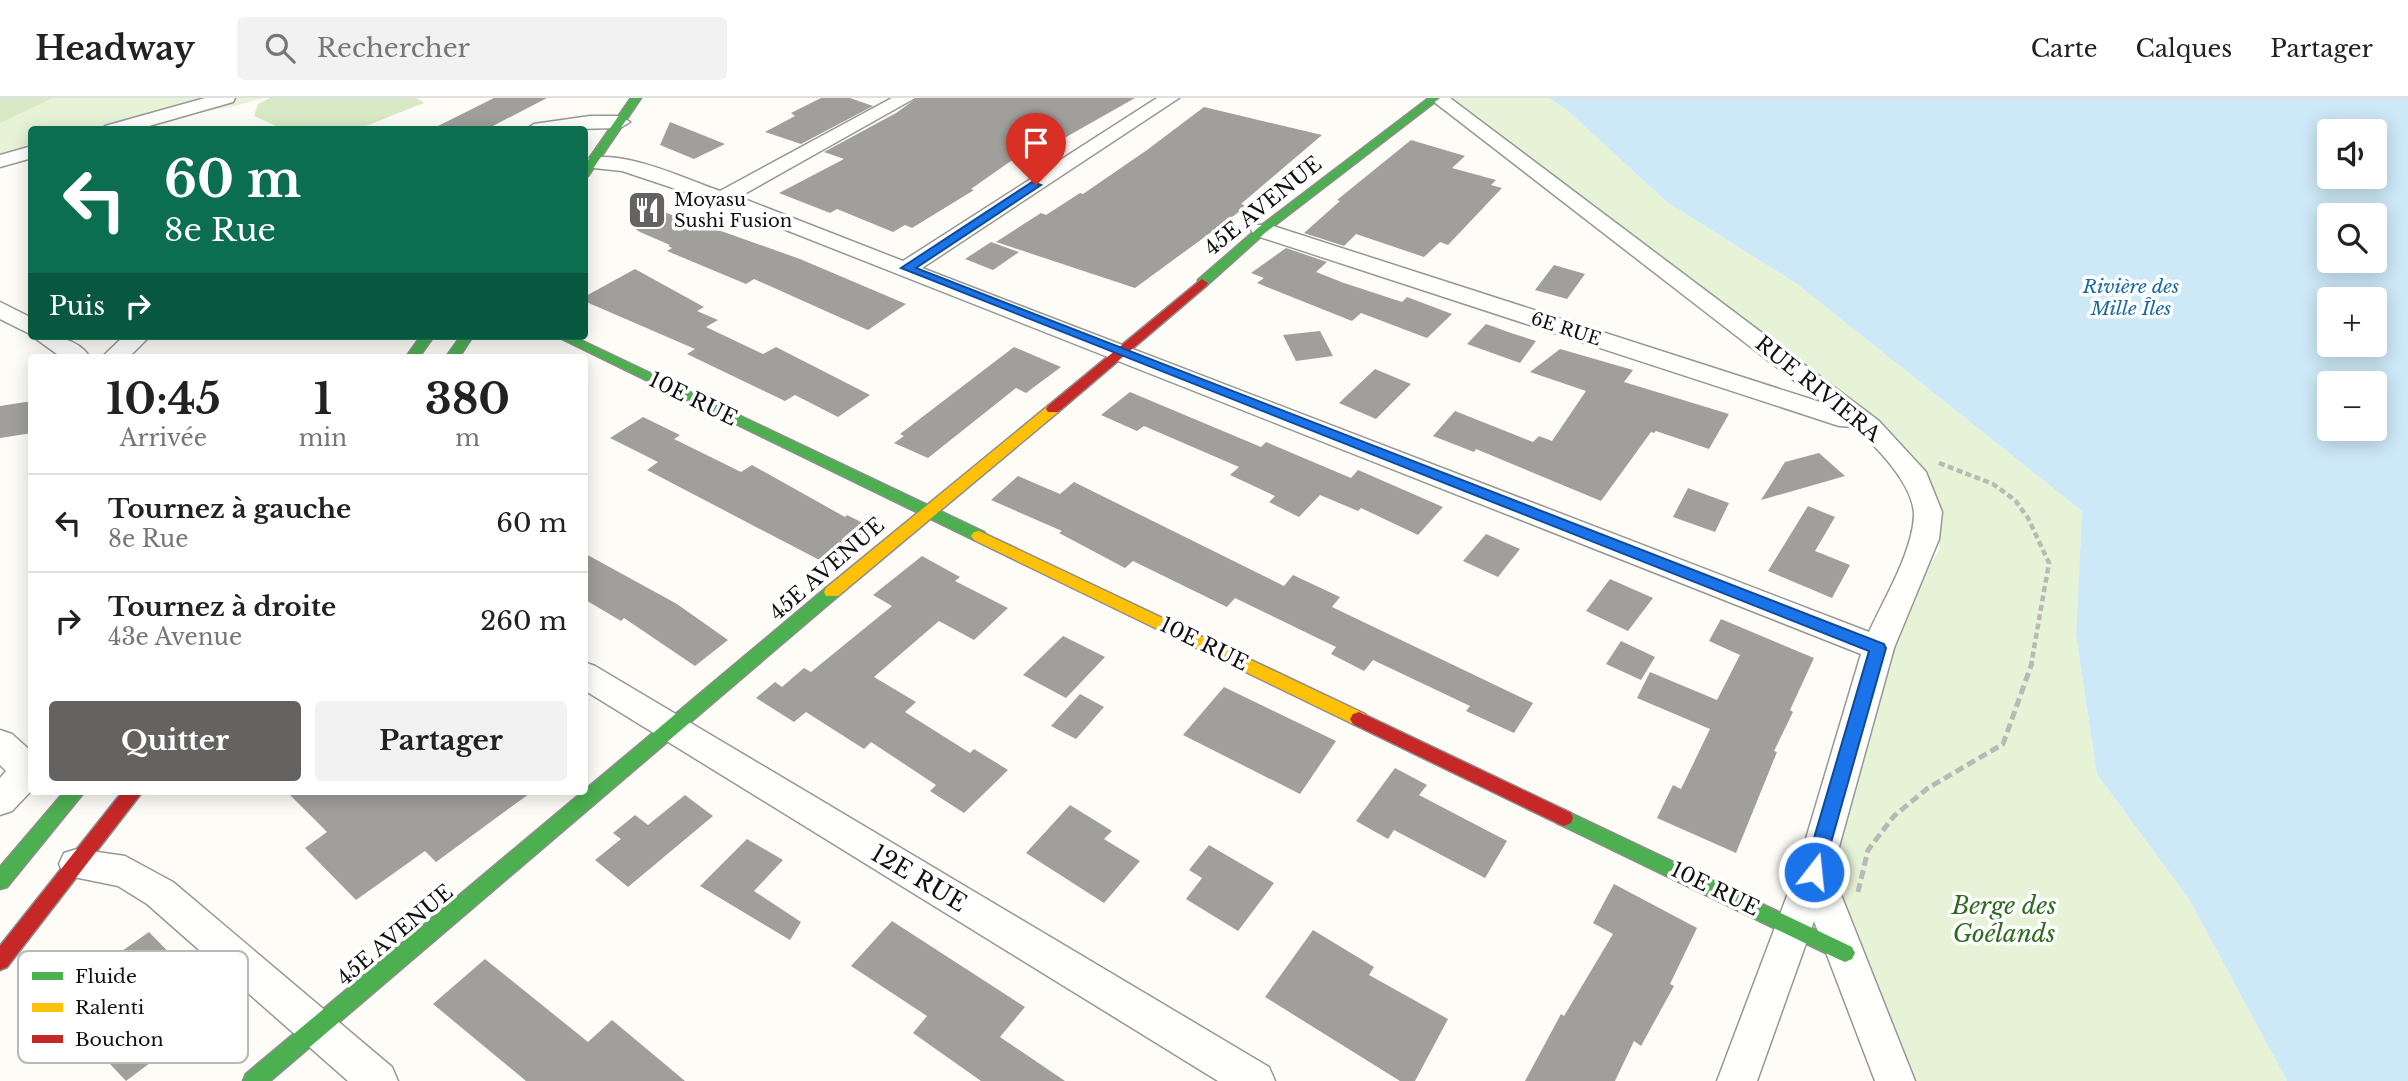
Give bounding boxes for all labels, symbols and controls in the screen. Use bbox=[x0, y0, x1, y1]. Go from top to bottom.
search box bbox=[237, 17, 727, 80]
text: Headway bbox=[35, 28, 195, 69]
icon: search bbox=[261, 29, 299, 67]
text: Rechercher bbox=[317, 32, 470, 64]
text: Carte bbox=[2031, 34, 2097, 63]
text: Calques bbox=[2135, 34, 2232, 63]
text: Partager bbox=[2270, 34, 2373, 63]
pin bbox=[1006, 113, 1066, 185]
map controls bbox=[2317, 119, 2387, 441]
button: sound bbox=[2317, 119, 2387, 189]
icon: arrive bbox=[1017, 124, 1055, 162]
text: 60 m bbox=[164, 149, 301, 210]
street label: 45E AVENUE bbox=[1199, 151, 1327, 261]
icon: left bbox=[49, 154, 140, 245]
restaurant icon: Moyasu Sushi Fusion bbox=[626, 189, 668, 231]
place label: Moyasu Sushi Fusion bbox=[674, 189, 792, 232]
button: search bbox=[2317, 203, 2387, 273]
text: 8e Rue bbox=[164, 210, 276, 250]
water label: Rivière des Mille Îles bbox=[2082, 275, 2179, 320]
icon: right bbox=[119, 287, 157, 325]
button: + bbox=[2317, 287, 2387, 357]
text: Puis bbox=[49, 290, 105, 322]
street label: 6E RUE bbox=[1528, 307, 1604, 351]
street label: RUE RIVIERA bbox=[1750, 330, 1887, 448]
street label: 10E RUE bbox=[645, 366, 741, 432]
button: − bbox=[2317, 371, 2387, 441]
text: 10:45 bbox=[106, 373, 221, 425]
text: 1 bbox=[314, 373, 332, 425]
text: 380 bbox=[425, 373, 510, 425]
text: Arrivée bbox=[120, 424, 207, 452]
text: min bbox=[299, 424, 347, 452]
text: m bbox=[455, 424, 480, 452]
text: Tournez à gauche bbox=[108, 493, 351, 525]
icon: left bbox=[49, 504, 87, 542]
text: 60 m bbox=[496, 507, 567, 539]
street label: 45E AVENUE bbox=[764, 512, 890, 626]
text: 8e Rue bbox=[108, 525, 188, 553]
text: Tournez à droite bbox=[108, 591, 336, 623]
icon: right bbox=[49, 602, 87, 640]
text: 260 m bbox=[480, 605, 567, 637]
street label: 10E RUE bbox=[1156, 611, 1252, 677]
text: 43e Avenue bbox=[108, 623, 242, 651]
button: Quitter bbox=[49, 701, 301, 781]
button: Partager bbox=[315, 701, 567, 781]
position arrow bbox=[1777, 835, 1851, 909]
street label: 12E RUE bbox=[866, 838, 972, 918]
street label: 10E RUE bbox=[1667, 856, 1763, 922]
street label: 45E AVENUE bbox=[332, 879, 458, 991]
park label: Berge des Goélands bbox=[1951, 891, 2056, 948]
legend bbox=[18, 951, 248, 1063]
text: Fluide bbox=[75, 965, 137, 988]
text: Ralenti bbox=[75, 996, 145, 1019]
text: Bouchon bbox=[75, 1028, 164, 1051]

